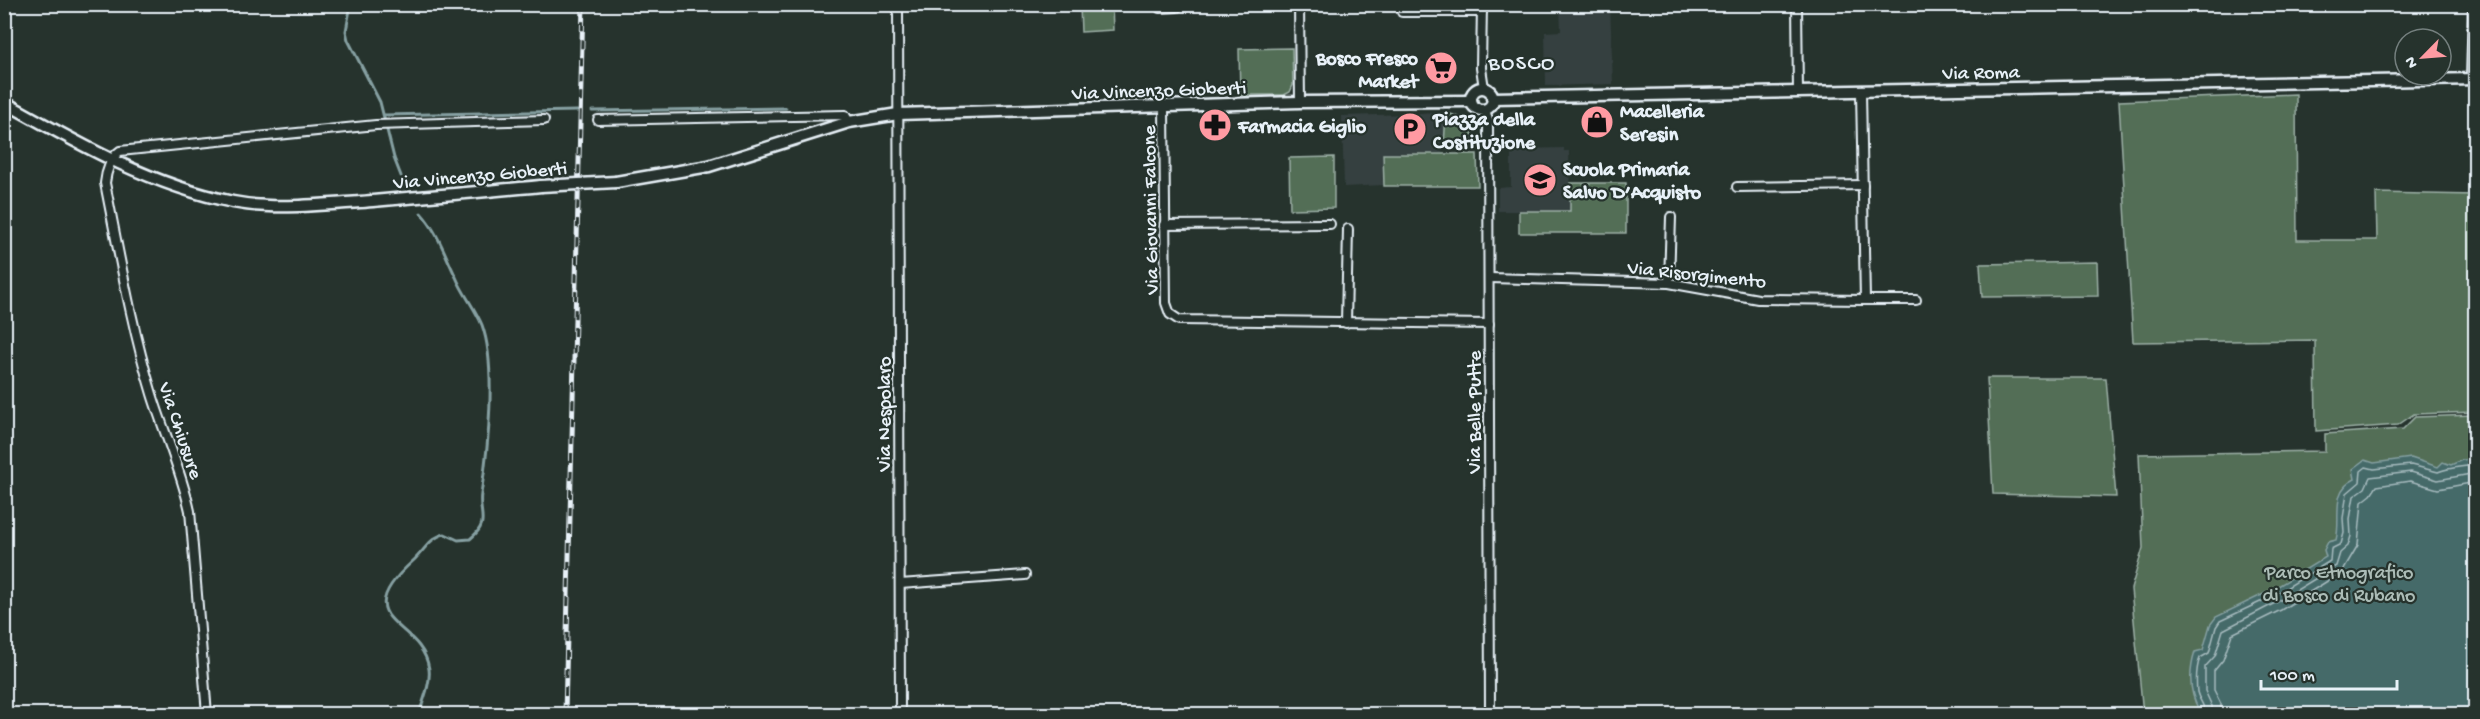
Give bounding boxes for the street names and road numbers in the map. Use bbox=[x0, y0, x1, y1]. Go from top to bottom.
street label: Via Roma bbox=[1941, 62, 2021, 87]
street label: Via Vincenzo Gioberti bbox=[1070, 78, 1247, 107]
street label: Via Giovanni Falcone bbox=[1140, 124, 1165, 296]
street label: Via Vincenzo Gioberti bbox=[391, 158, 568, 197]
street label: Via Risorgimento bbox=[1625, 258, 1767, 295]
street label: Via Belle Putte bbox=[1465, 350, 1488, 474]
street label: Via Nespolaro bbox=[875, 356, 898, 473]
street label: Via Chiusure bbox=[151, 379, 206, 483]

